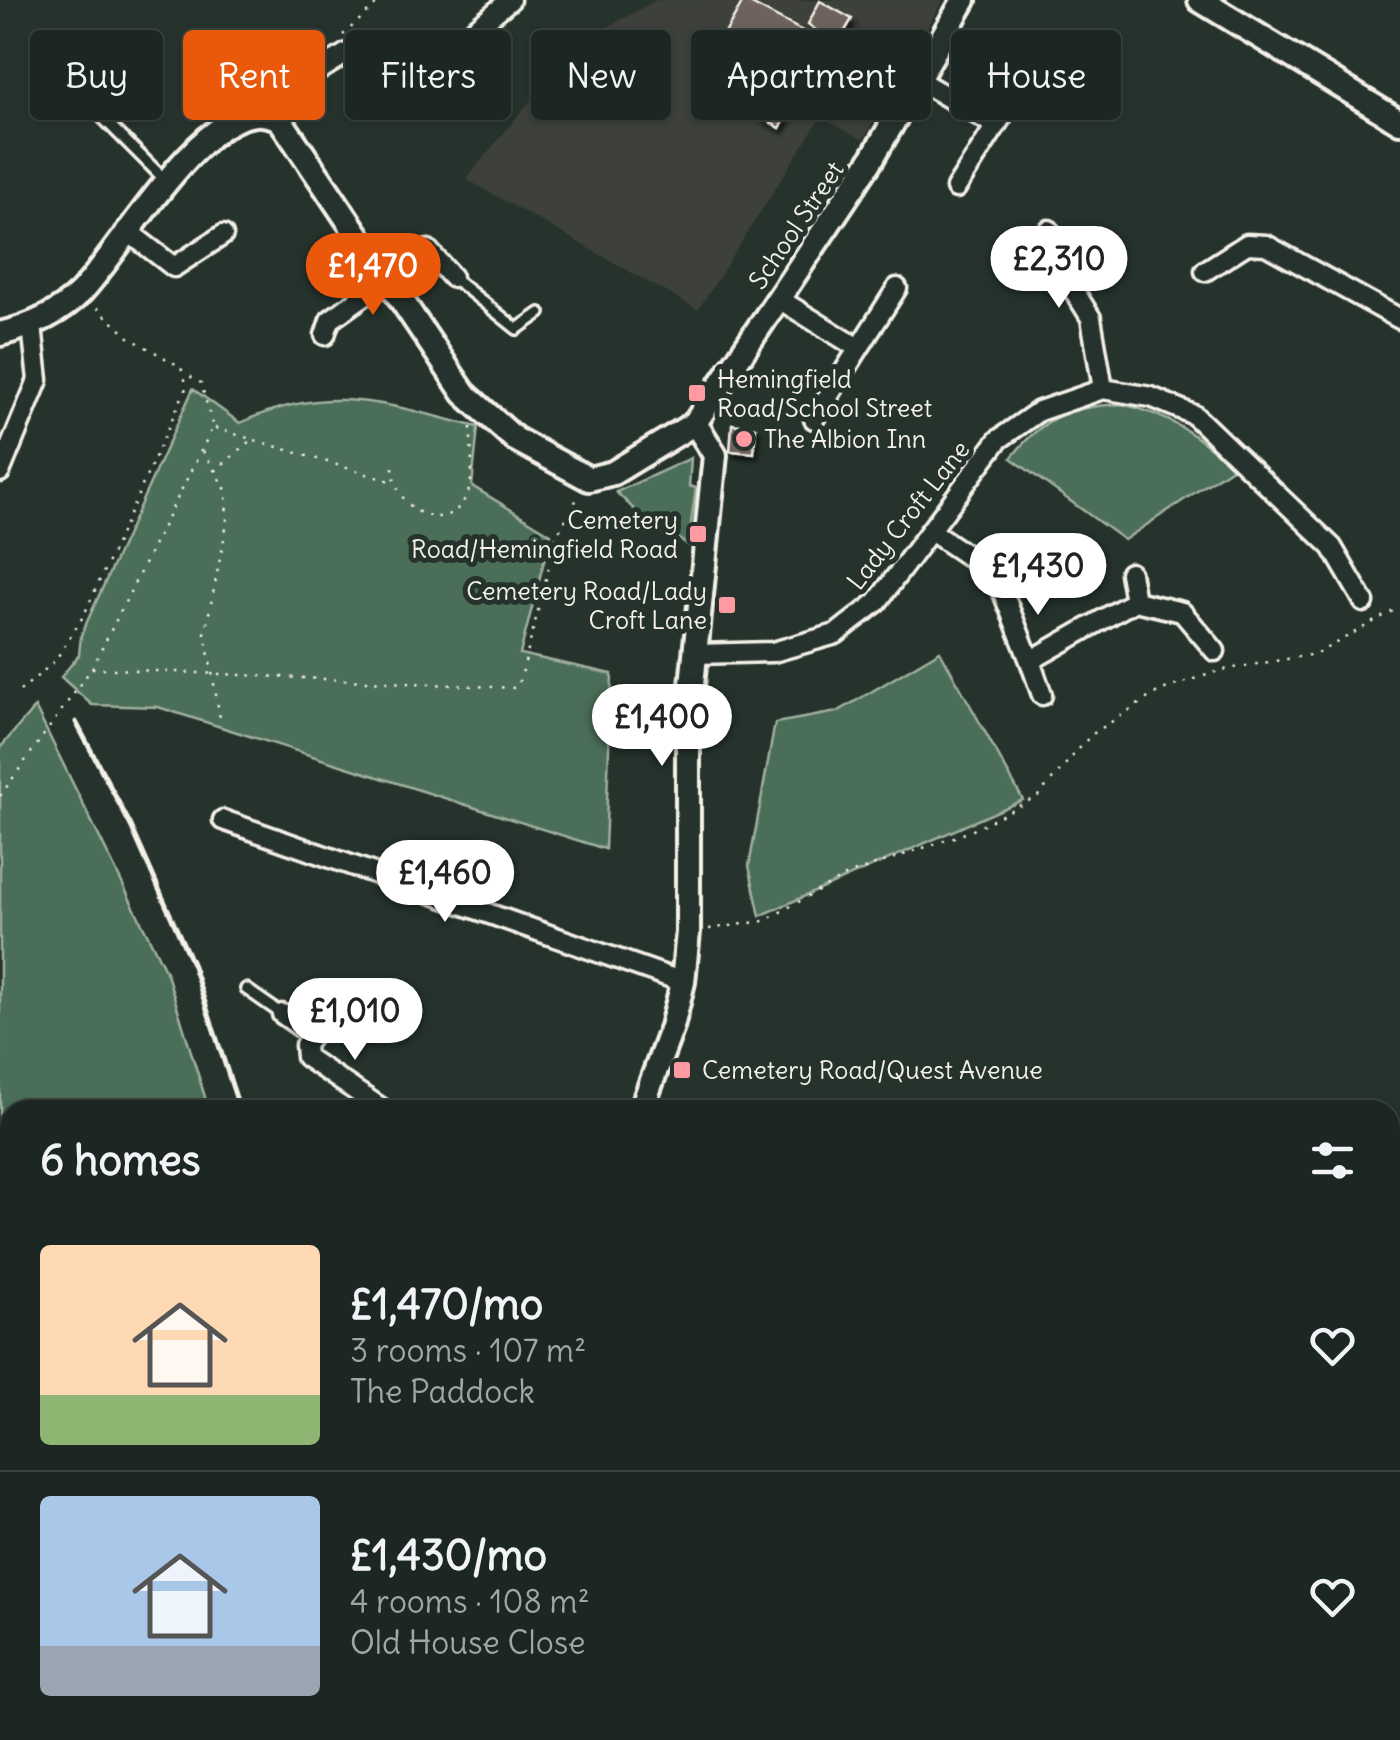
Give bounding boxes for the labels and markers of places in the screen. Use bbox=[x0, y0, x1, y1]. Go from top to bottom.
pin: £2,310 bbox=[978, 226, 1140, 311]
pin: £1,470 bbox=[292, 233, 454, 318]
place label: Hemingfield Road/School Street bbox=[717, 363, 932, 424]
marker: Hemingfield Road/School Street bbox=[686, 382, 708, 404]
place label: The Albion Inn bbox=[764, 423, 926, 455]
marker: The Albion Inn bbox=[733, 428, 755, 450]
place label: Cemetery Road/Hemingfield Road bbox=[411, 504, 678, 565]
marker: Cemetery Road/Hemingfield Road bbox=[687, 523, 709, 545]
pin: £1,430 bbox=[957, 533, 1119, 618]
place label: Cemetery Road/Lady Croft Lane bbox=[466, 575, 707, 636]
marker: Cemetery Road/Lady Croft Lane bbox=[716, 594, 738, 616]
pin: £1,400 bbox=[581, 684, 743, 769]
pin: £1,460 bbox=[364, 840, 526, 925]
pin: £1,010 bbox=[274, 978, 436, 1063]
place label: Cemetery Road/Quest Avenue bbox=[702, 1054, 1043, 1086]
marker: Cemetery Road/Quest Avenue bbox=[671, 1059, 693, 1081]

